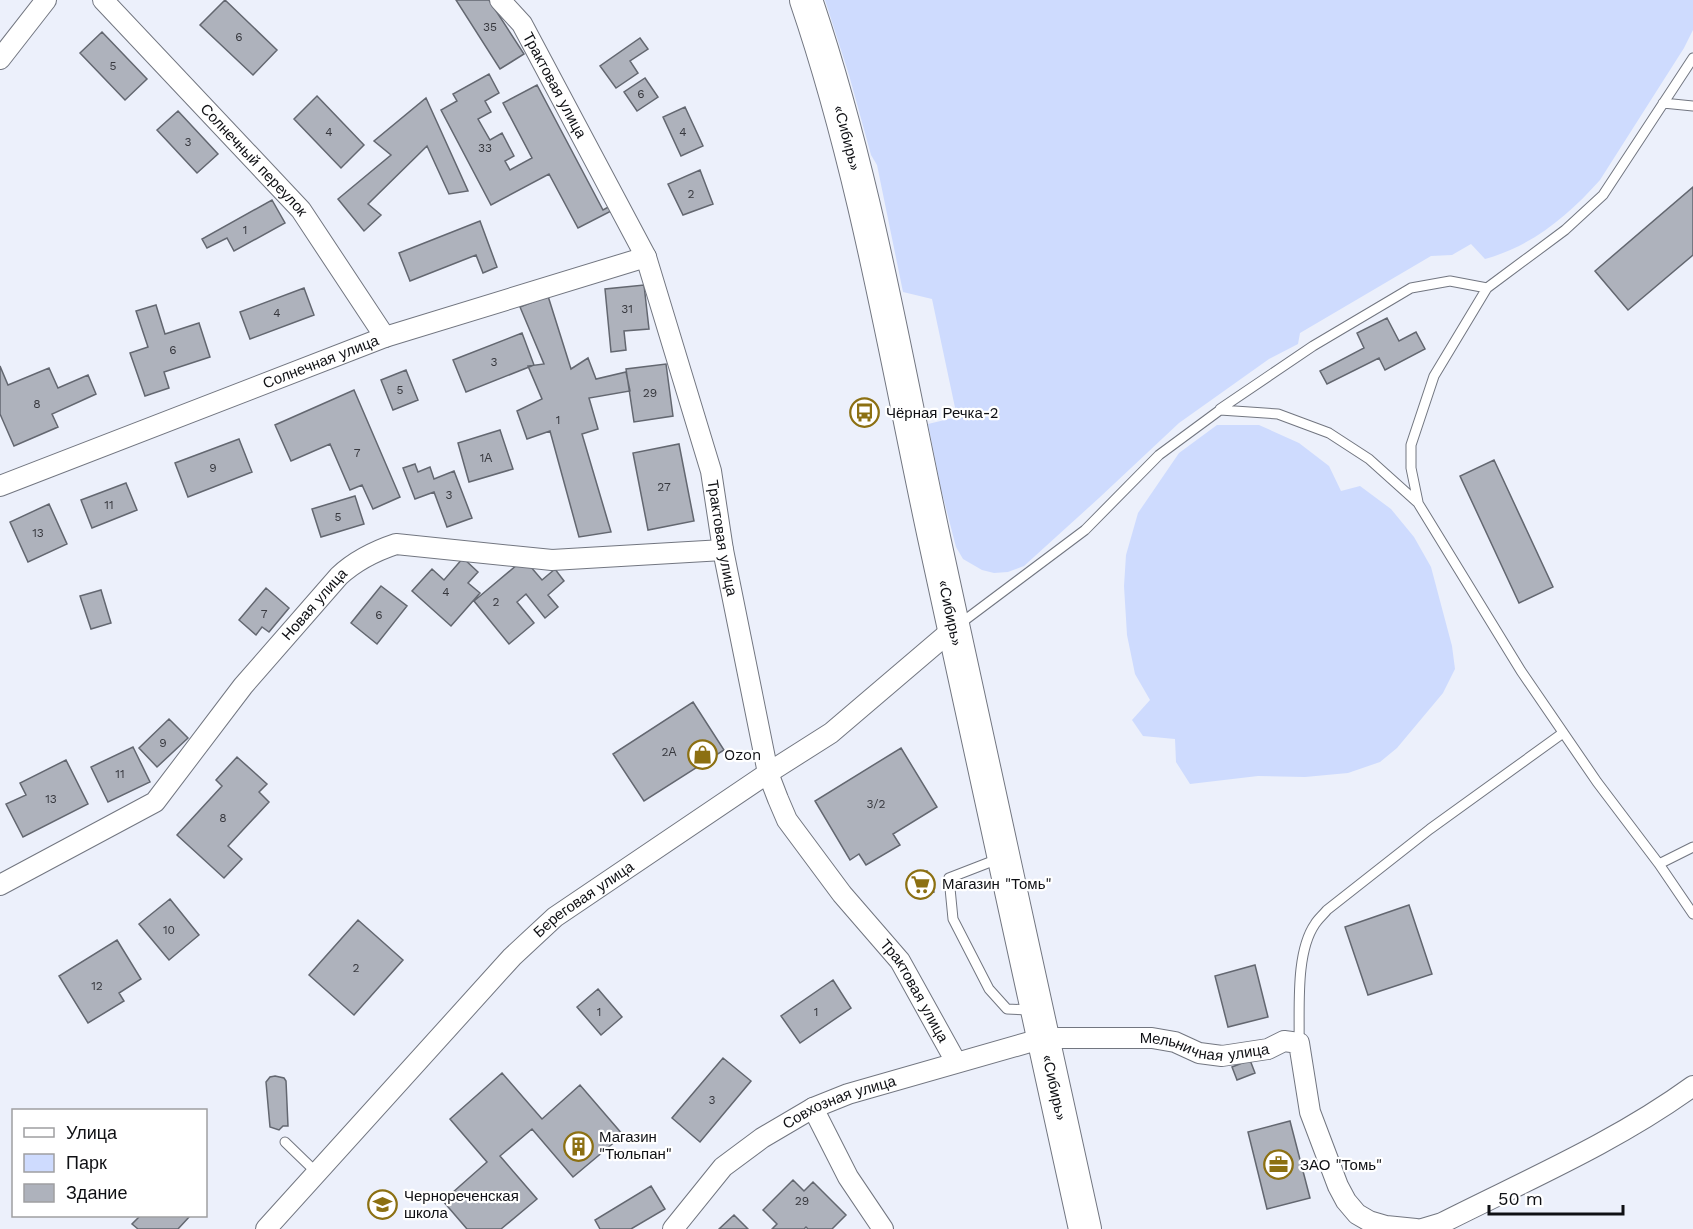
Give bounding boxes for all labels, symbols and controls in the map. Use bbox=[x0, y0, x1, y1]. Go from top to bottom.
house number: 35 bbox=[483, 20, 497, 34]
street label: Трактовая улица bbox=[519, 29, 590, 142]
house number: 6 bbox=[235, 30, 243, 44]
house number: 5 bbox=[110, 59, 117, 73]
house number: 6 bbox=[637, 87, 645, 101]
street label: Солнечный переулок bbox=[197, 100, 312, 220]
street label: «Сибирь» bbox=[830, 103, 864, 173]
house number: 4 bbox=[325, 125, 333, 139]
house number: 4 bbox=[679, 125, 687, 139]
house number: 3 bbox=[185, 135, 192, 149]
house number: 33 bbox=[478, 141, 492, 155]
house number: 2 bbox=[688, 187, 695, 201]
house number: 1 bbox=[243, 223, 247, 237]
house number: 31 bbox=[621, 302, 633, 316]
house number: 4 bbox=[273, 306, 281, 320]
street label: Солнечная улица bbox=[260, 331, 382, 392]
house number: 6 bbox=[169, 343, 177, 357]
house number: 3 bbox=[491, 355, 498, 369]
house number: 5 bbox=[397, 383, 404, 397]
house number: 29 bbox=[643, 386, 657, 400]
house number: 8 bbox=[33, 397, 41, 411]
bus stop icon: Чёрная Речка-2 bbox=[849, 397, 881, 429]
place label: Чёрная Речка-2 bbox=[886, 404, 999, 422]
house number: 1 bbox=[556, 413, 560, 427]
house number: 7 bbox=[354, 446, 361, 460]
house number: 1А bbox=[480, 451, 492, 465]
house number: 9 bbox=[209, 461, 217, 475]
street label: Трактовая улица bbox=[703, 479, 741, 598]
house number: 27 bbox=[657, 480, 671, 494]
house number: 3 bbox=[446, 488, 453, 502]
house number: 11 bbox=[104, 498, 114, 512]
house number: 5 bbox=[335, 510, 342, 524]
house number: 13 bbox=[32, 526, 44, 540]
street label: Новая улица bbox=[278, 564, 351, 644]
street label: «Сибирь» bbox=[934, 578, 966, 648]
house number: 4 bbox=[442, 585, 450, 599]
house number: 2 bbox=[493, 595, 500, 609]
house number: 7 bbox=[261, 607, 268, 621]
house number: 6 bbox=[375, 608, 383, 622]
house number: 9 bbox=[159, 736, 167, 750]
shop icon: Ozon bbox=[687, 739, 719, 771]
house number: 2А bbox=[662, 745, 677, 759]
place label: Ozon bbox=[724, 746, 761, 764]
house number: 11 bbox=[115, 767, 125, 781]
house number: 13 bbox=[45, 792, 57, 806]
house number: 3/2 bbox=[866, 797, 886, 811]
house number: 8 bbox=[219, 811, 227, 825]
street label: Береговая улица bbox=[530, 857, 638, 941]
supermarket icon: Магазин "Томь" bbox=[905, 868, 937, 900]
place label: Магазин "Томь" bbox=[942, 875, 1052, 893]
house number: 10 bbox=[163, 923, 175, 937]
street label: Трактовая улица bbox=[876, 936, 953, 1046]
house number: 2 bbox=[353, 961, 360, 975]
house number: 12 bbox=[91, 979, 103, 993]
house number: 1 bbox=[597, 1005, 601, 1019]
house number: 1 bbox=[814, 1005, 818, 1019]
street label: Мельничная улица bbox=[1140, 1029, 1271, 1065]
street label: «Сибирь» bbox=[1038, 1053, 1070, 1122]
street label: Совхозная улица bbox=[779, 1072, 898, 1133]
house number: 3 bbox=[709, 1093, 716, 1107]
legend bbox=[12, 1109, 207, 1217]
text: Улица bbox=[66, 1122, 118, 1143]
place label: Магазин "Тюльпан" bbox=[599, 1128, 672, 1163]
building icon: Магазин "Тюльпан" bbox=[562, 1130, 594, 1162]
office icon: ЗАО "Томь" bbox=[1263, 1149, 1295, 1181]
text: Парк bbox=[66, 1152, 107, 1173]
place label: ЗАО "Томь" bbox=[1300, 1156, 1382, 1174]
scale bar bbox=[1489, 1178, 1622, 1216]
text: Здание bbox=[66, 1182, 127, 1203]
place label: Чернореченская школа bbox=[404, 1187, 519, 1222]
text: 50 m bbox=[1498, 1188, 1543, 1209]
school or university icon: Чернореченская школа bbox=[367, 1189, 399, 1221]
house number: 29 bbox=[795, 1194, 809, 1208]

